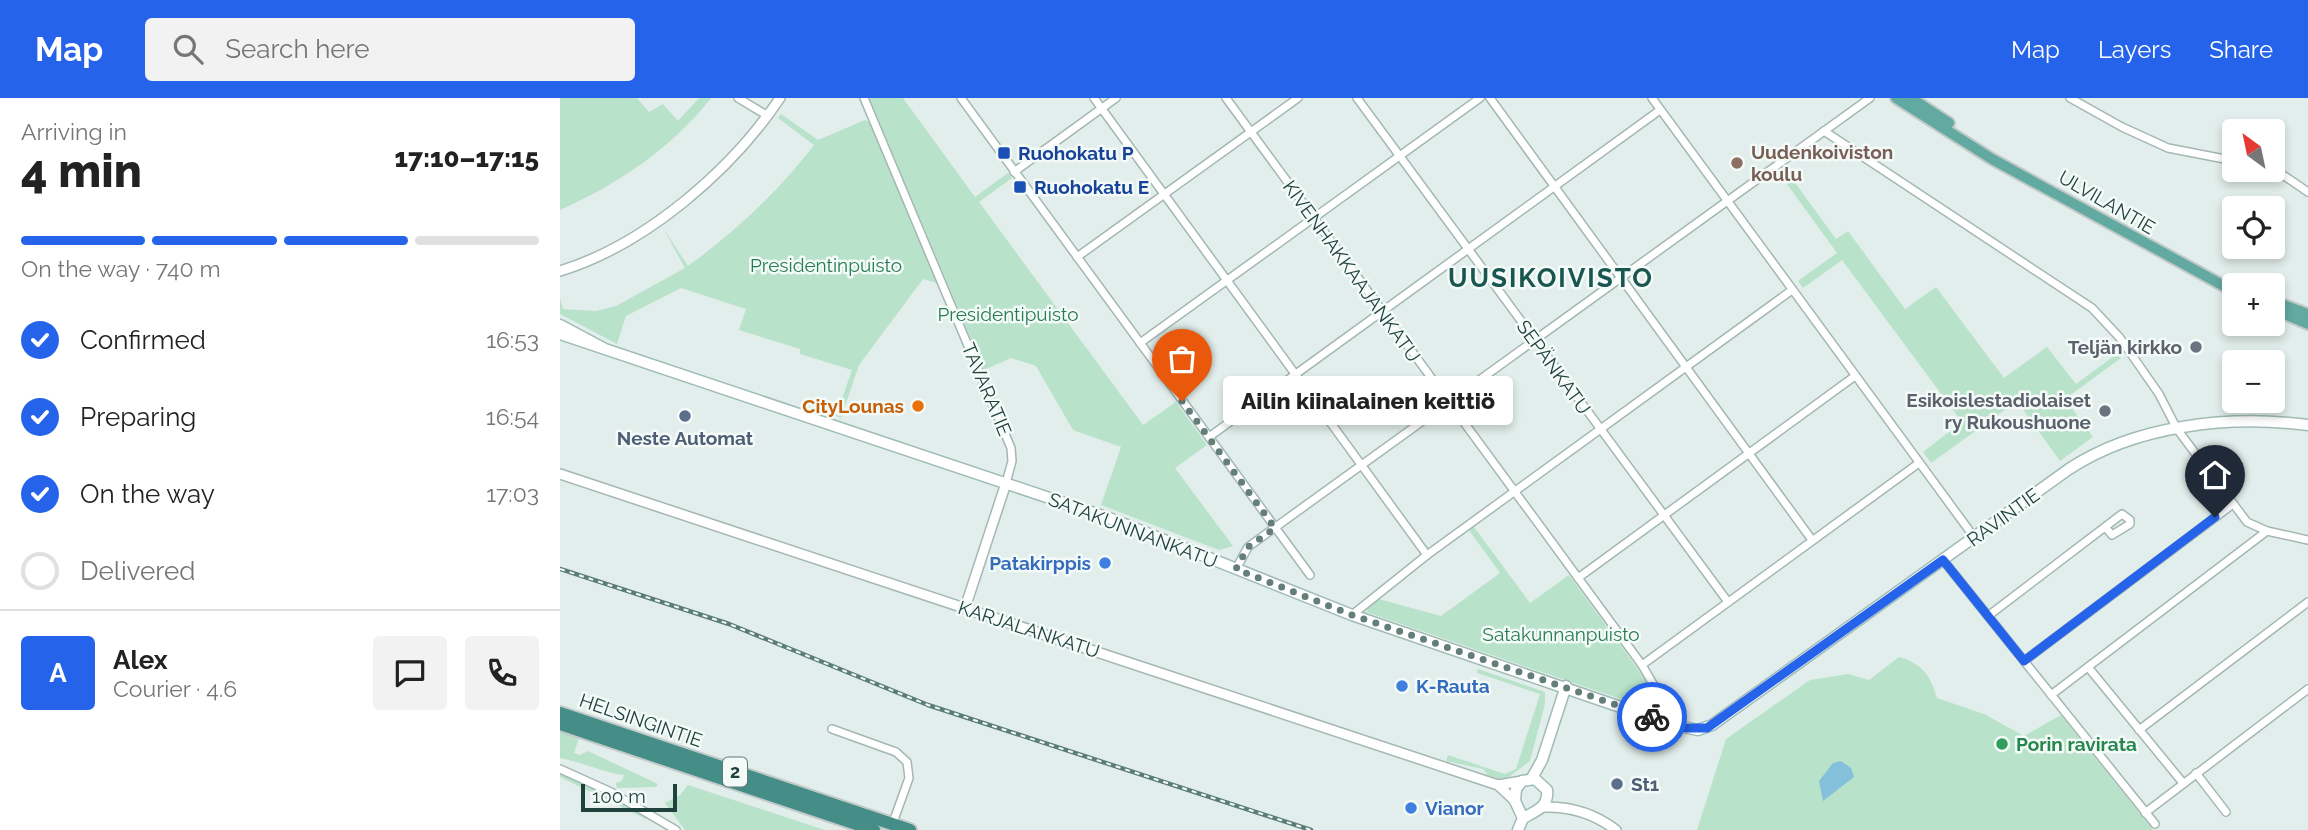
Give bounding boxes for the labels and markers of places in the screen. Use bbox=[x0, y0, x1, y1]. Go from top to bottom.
place label: Uudenkoiviston koulu bbox=[1751, 141, 1893, 185]
place label: Ruohokatu P bbox=[1018, 142, 1134, 164]
marker: Ruohokatu P bbox=[996, 145, 1012, 161]
marker: Uudenkoiviston koulu bbox=[1729, 155, 1745, 171]
place label: Ruohokatu E bbox=[1034, 176, 1149, 198]
marker: Ruohokatu E bbox=[1012, 179, 1028, 195]
pin bbox=[1152, 329, 1212, 401]
place label: Teljän kirkko bbox=[2068, 336, 2182, 358]
marker: Teljän kirkko bbox=[2188, 339, 2204, 355]
callout: Ailin kiinalainen keittiö bbox=[1224, 376, 1514, 426]
place label: Esikoislestadiolaiset ry Rukoushuone bbox=[1906, 389, 2092, 433]
place label: CityLounas bbox=[802, 395, 904, 417]
marker: CityLounas bbox=[910, 398, 926, 414]
marker: Esikoislestadiolaiset ry Rukoushuone bbox=[2097, 403, 2113, 419]
marker: Neste Automat bbox=[677, 408, 693, 424]
place label: Neste Automat bbox=[617, 427, 754, 449]
pin bbox=[2185, 445, 2245, 517]
place label: Patakirppis bbox=[989, 552, 1091, 574]
marker: Patakirppis bbox=[1097, 555, 1113, 571]
place label: K-Rauta bbox=[1416, 675, 1490, 697]
marker: K-Rauta bbox=[1394, 678, 1410, 694]
place label: Porin ravirata bbox=[2016, 733, 2137, 755]
marker: Porin ravirata bbox=[1994, 736, 2010, 752]
place label: St1 bbox=[1631, 773, 1659, 795]
marker: St1 bbox=[1609, 776, 1625, 792]
place label: Vianor bbox=[1425, 797, 1485, 819]
marker: Vianor bbox=[1403, 800, 1419, 816]

